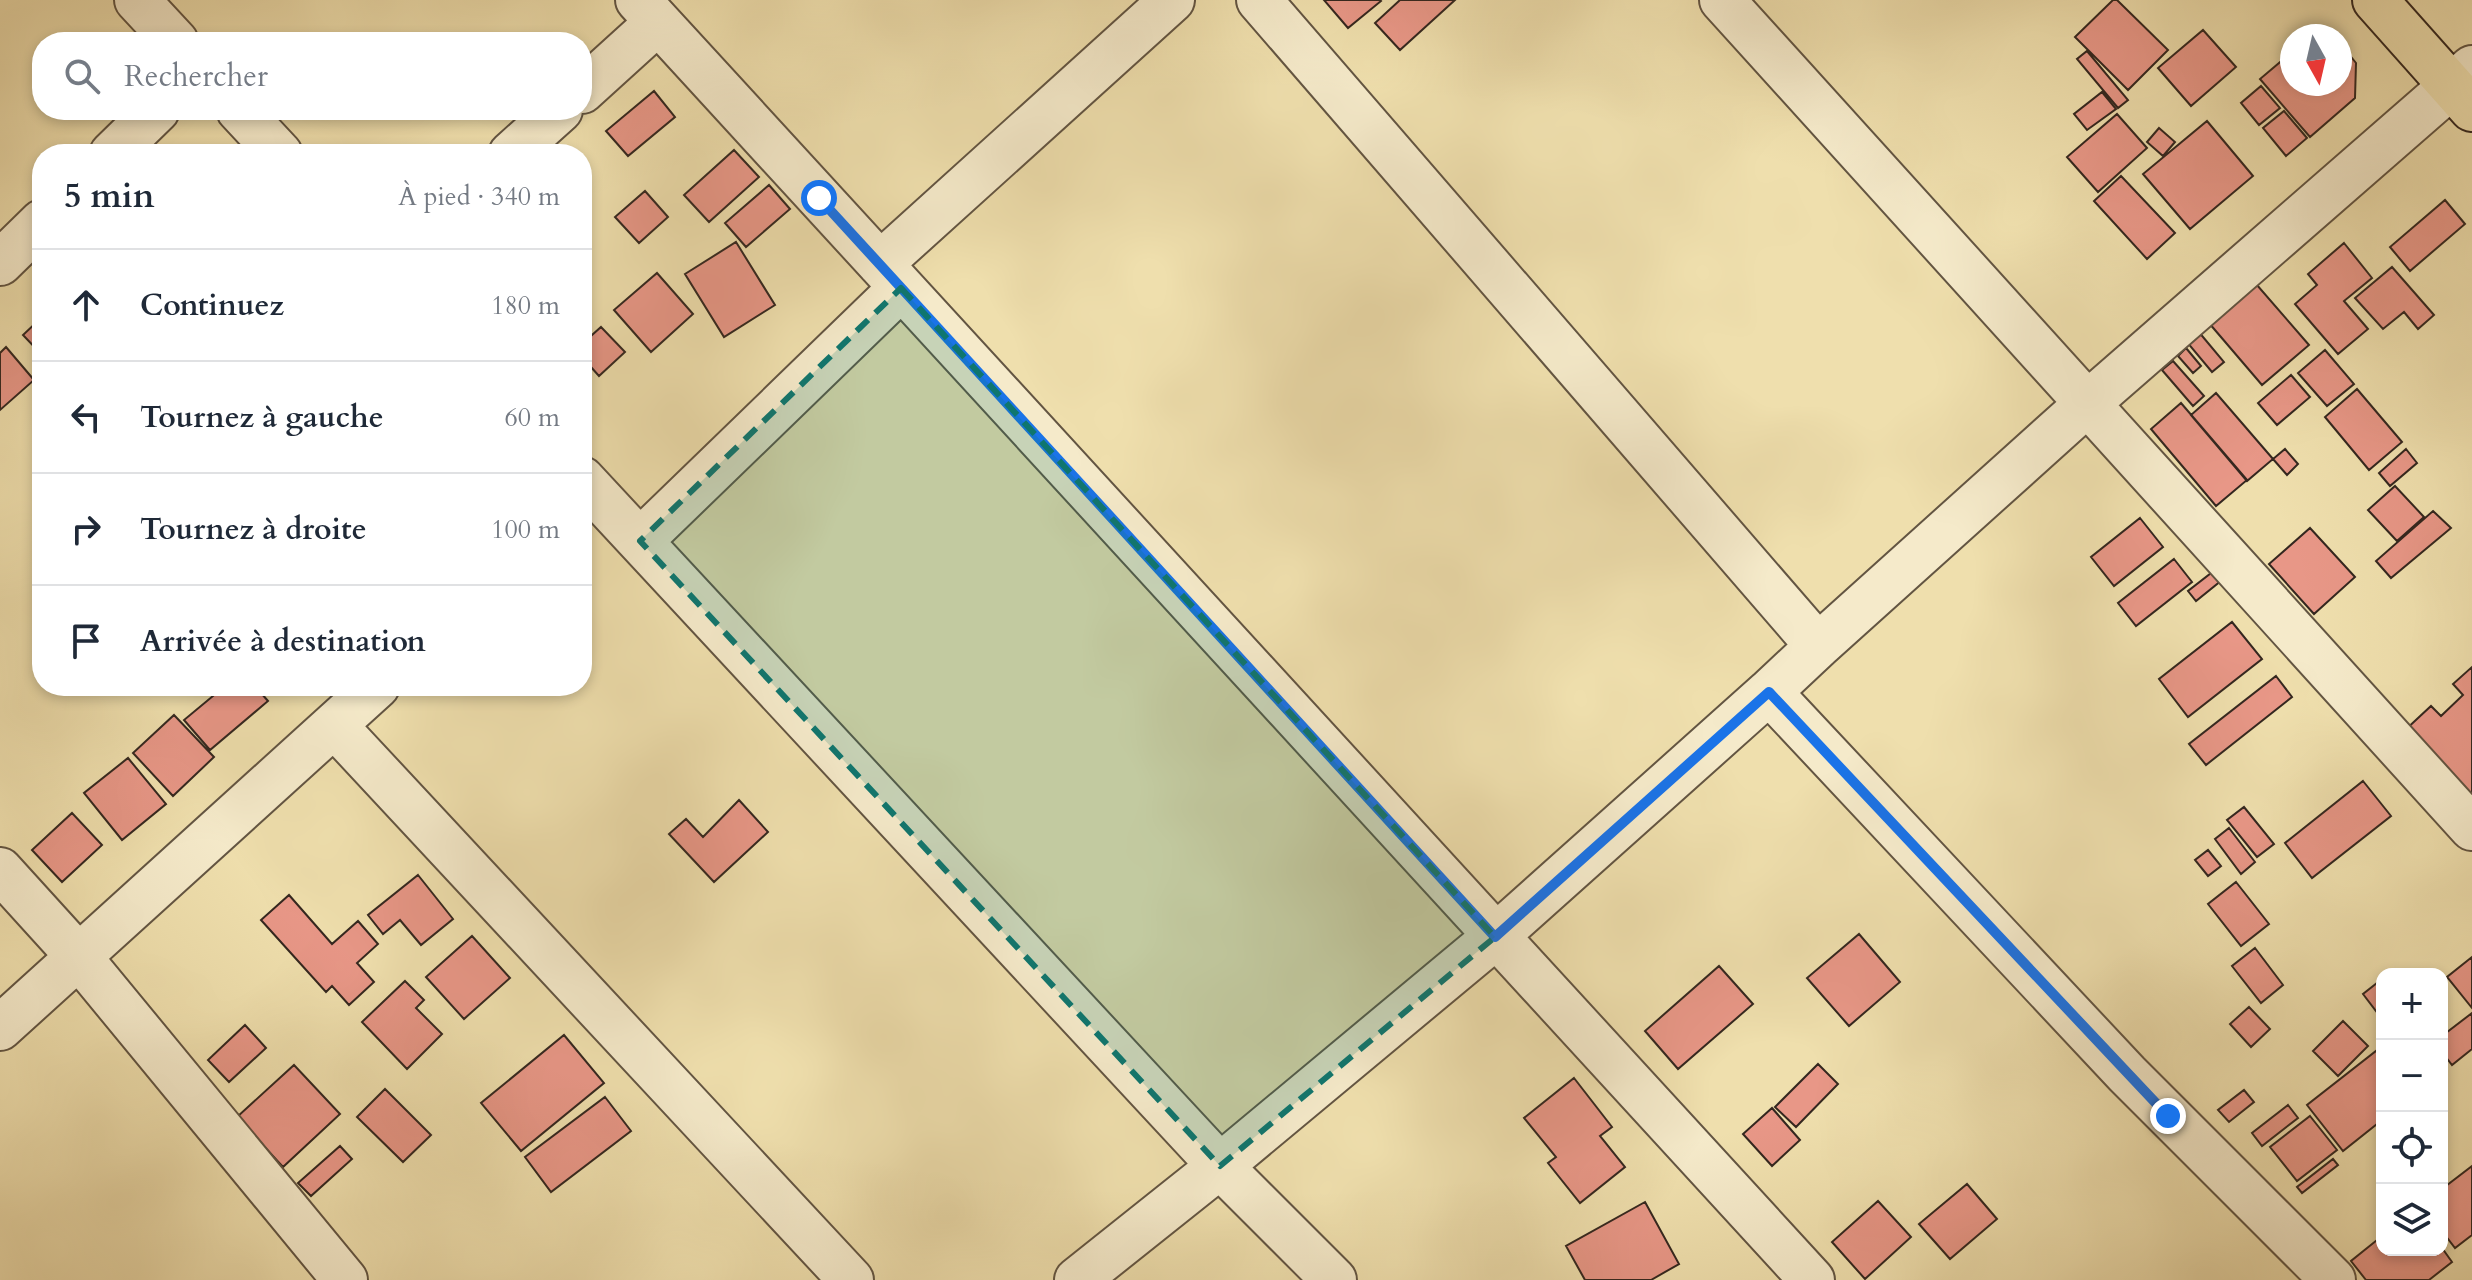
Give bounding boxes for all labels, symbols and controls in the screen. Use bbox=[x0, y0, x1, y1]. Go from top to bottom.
north arrow bbox=[2280, 24, 2352, 96]
search box bbox=[32, 32, 592, 120]
icon: search bbox=[60, 54, 104, 98]
text: Rechercher bbox=[124, 56, 268, 97]
text: 5 min bbox=[64, 173, 155, 219]
text: À pied · 340 m bbox=[398, 179, 560, 214]
route start bbox=[801, 180, 837, 216]
icon: ahead bbox=[64, 283, 108, 327]
text: Continuez bbox=[140, 285, 284, 326]
text: 180 m bbox=[491, 288, 560, 323]
icon: left bbox=[64, 395, 108, 439]
text: Tournez à gauche bbox=[140, 397, 384, 438]
text: 60 m bbox=[504, 400, 560, 435]
icon: right bbox=[64, 507, 108, 551]
text: Tournez à droite bbox=[140, 509, 367, 550]
text: 100 m bbox=[491, 512, 560, 547]
icon: arrive bbox=[64, 619, 108, 663]
text: Arrivée à destination bbox=[140, 621, 426, 662]
map controls bbox=[2376, 968, 2448, 1256]
button: + bbox=[2376, 968, 2448, 1040]
button: − bbox=[2376, 1040, 2448, 1112]
route end bbox=[2150, 1098, 2186, 1134]
button: locate bbox=[2376, 1112, 2448, 1184]
button: layers bbox=[2376, 1184, 2448, 1256]

